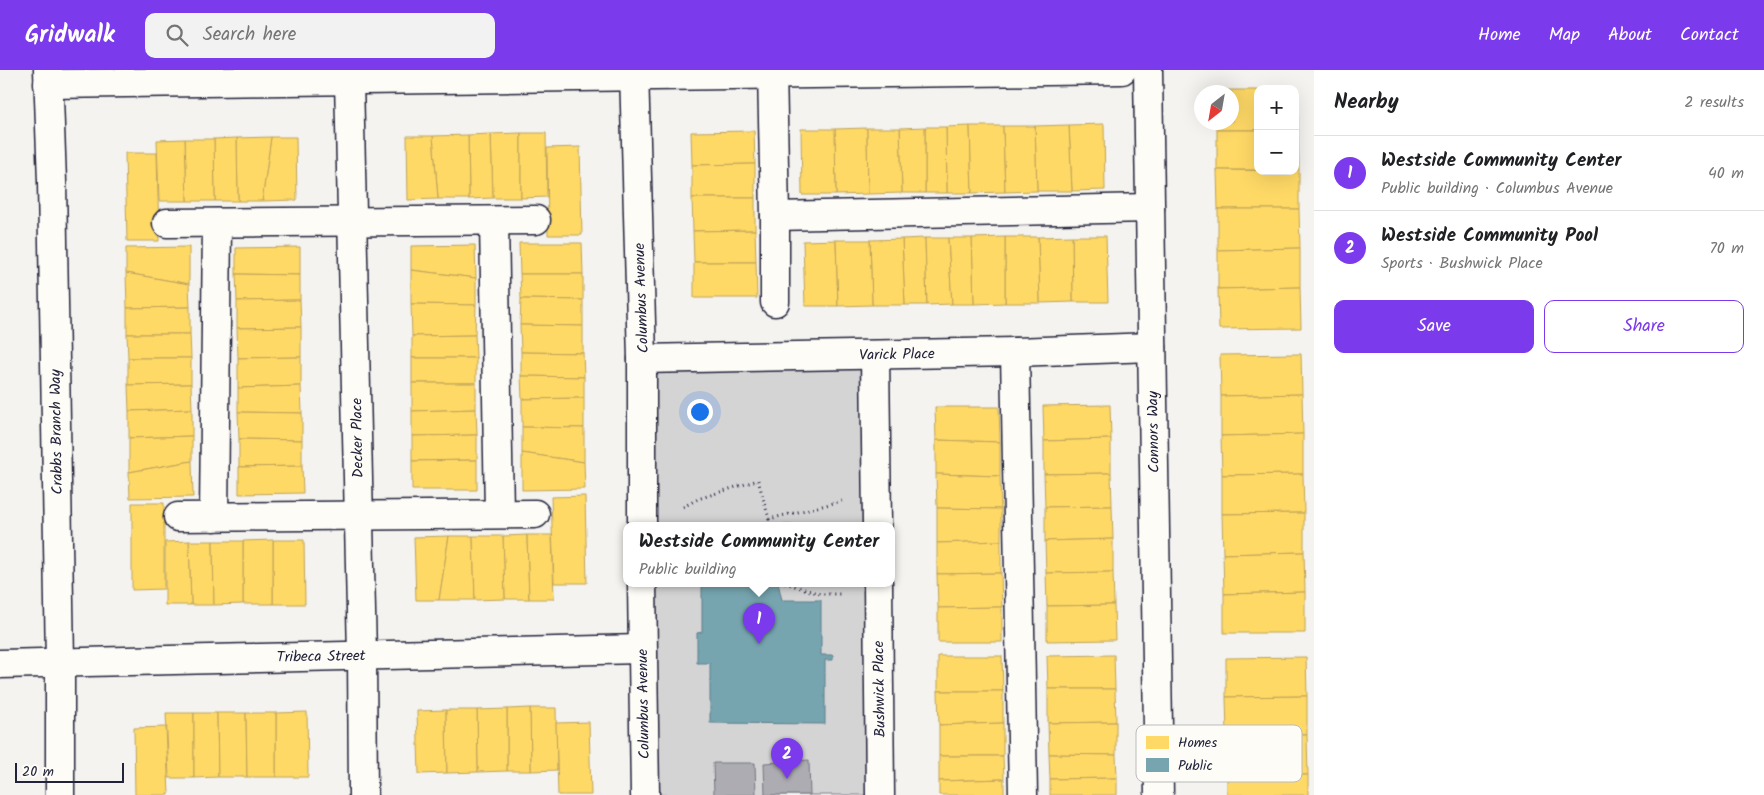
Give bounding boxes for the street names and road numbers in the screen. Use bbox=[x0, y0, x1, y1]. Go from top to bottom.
street label: Columbus Avenue bbox=[628, 242, 656, 353]
street label: Varick Place bbox=[859, 342, 935, 368]
street label: Crabbs Branch Way bbox=[44, 368, 70, 495]
street label: Connors Way bbox=[1141, 390, 1167, 473]
street label: Decker Place bbox=[345, 397, 371, 478]
street label: Bushwick Place bbox=[867, 640, 893, 738]
street label: Tribeca Street bbox=[276, 644, 366, 670]
street label: Columbus Avenue bbox=[631, 648, 657, 759]

